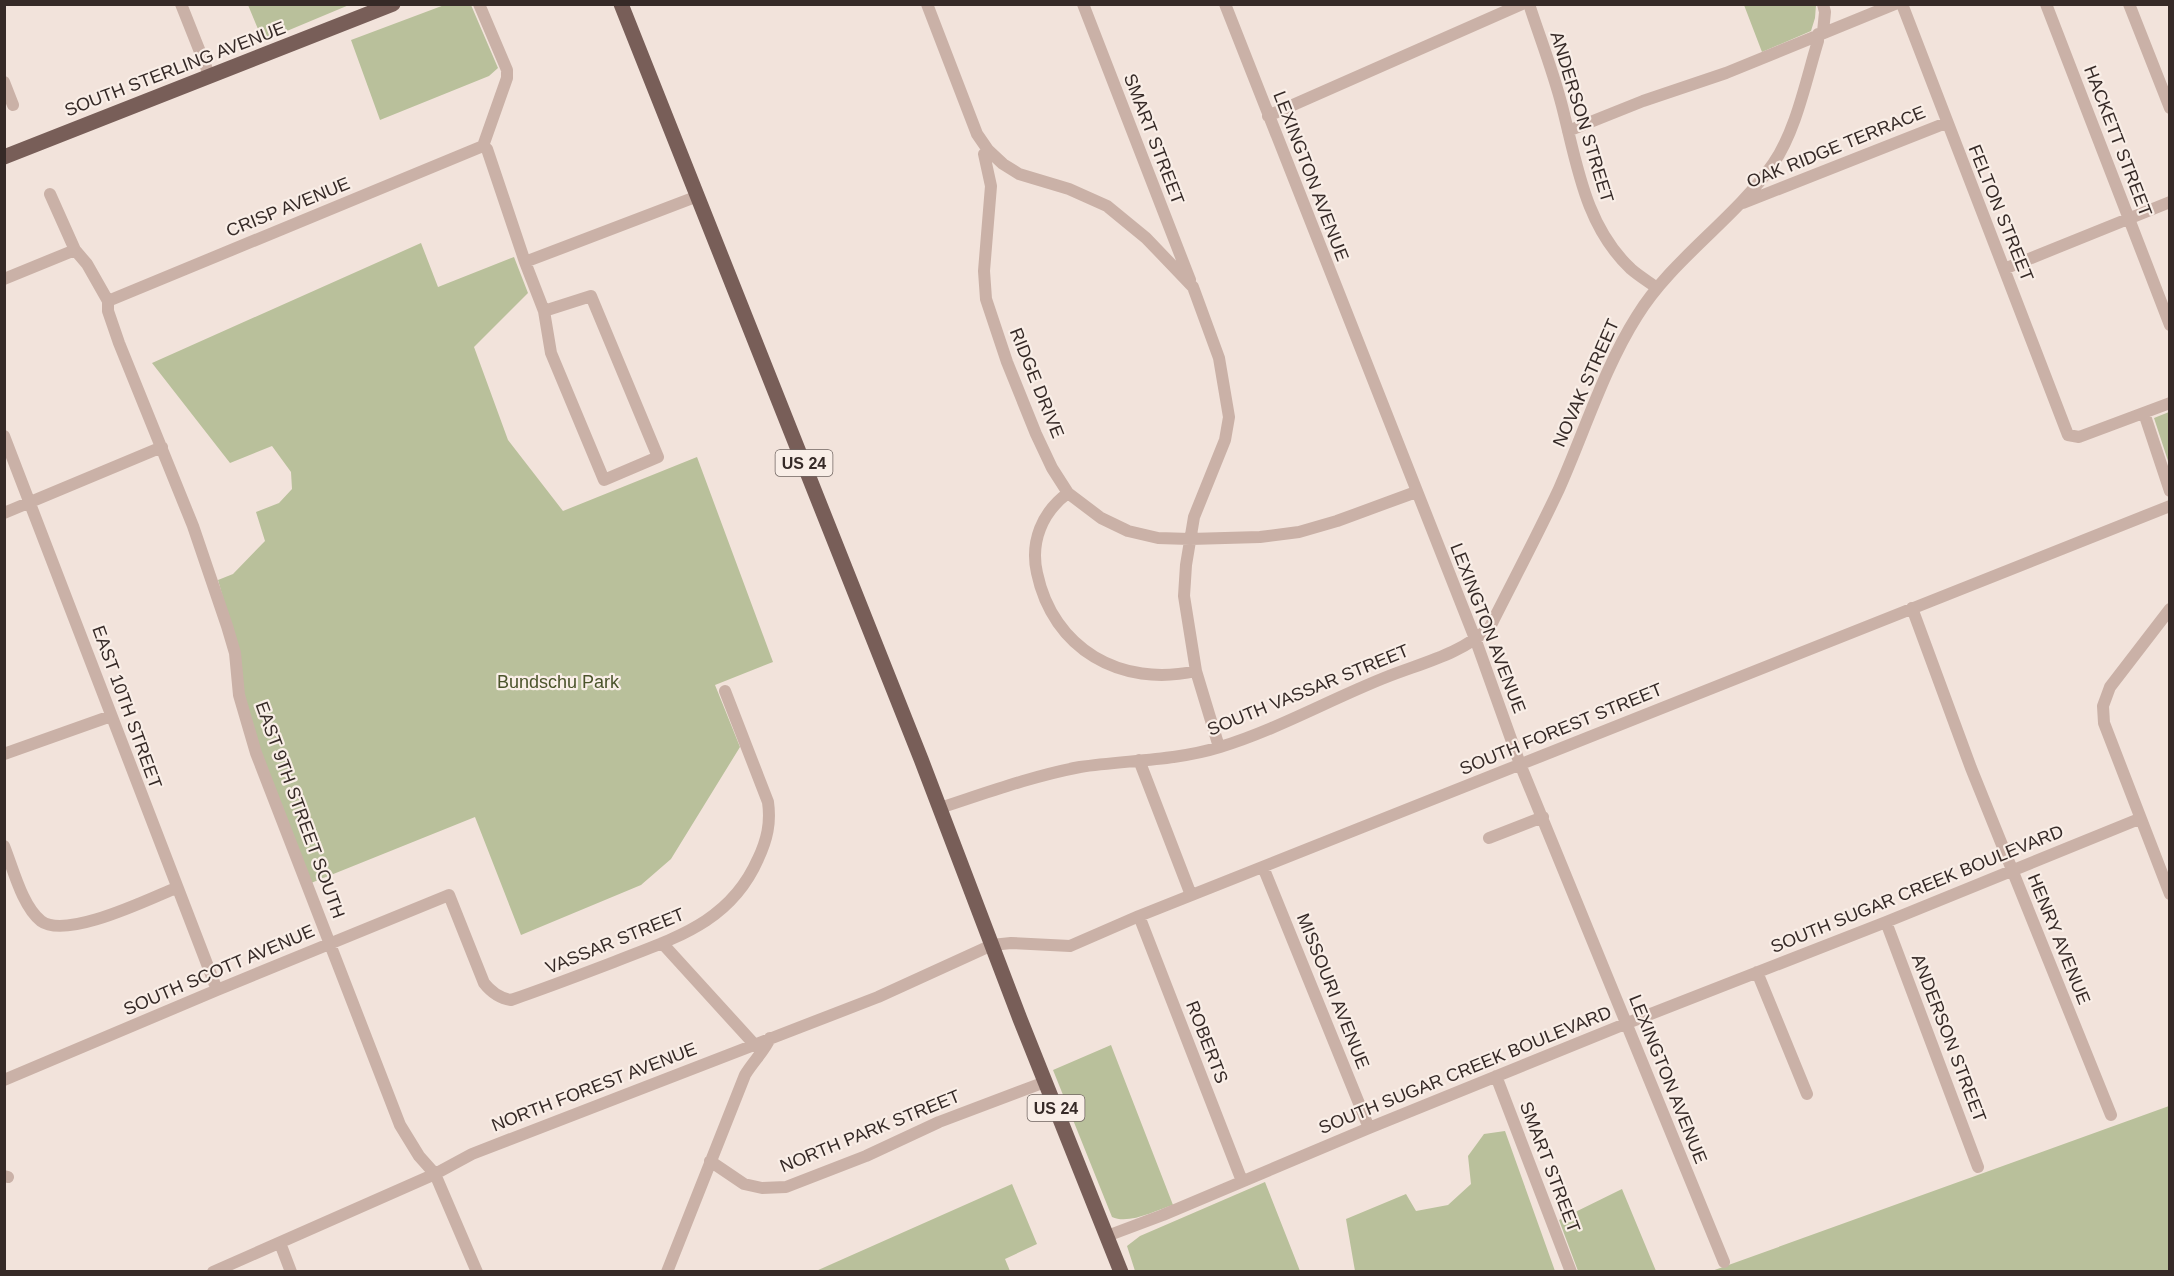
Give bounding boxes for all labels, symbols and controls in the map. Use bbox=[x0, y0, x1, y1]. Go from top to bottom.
street label: SOUTH STERLING AVENUE bbox=[62, 18, 288, 120]
street label: ANDERSON STREET bbox=[1546, 29, 1618, 205]
street label: HACKETT STREET bbox=[2080, 63, 2156, 219]
street label: SMART STREET bbox=[1120, 71, 1188, 207]
street label: LEXINGTON AVENUE bbox=[1269, 88, 1353, 264]
street label: OAK RIDGE TERRACE bbox=[1744, 102, 1928, 192]
street label: FELTON STREET bbox=[1965, 142, 2037, 284]
street label: CRISP AVENUE bbox=[223, 173, 353, 241]
street label: NOVAK STREET bbox=[1549, 316, 1623, 450]
street label: RIDGE DRIVE bbox=[1006, 325, 1068, 441]
road number: US 24 bbox=[776, 450, 832, 476]
street label: LEXINGTON AVENUE bbox=[1446, 540, 1530, 716]
street label: EAST 10TH STREET bbox=[88, 623, 166, 791]
street label: SOUTH VASSAR STREET bbox=[1204, 640, 1412, 740]
park label: Bundschu Park bbox=[497, 672, 620, 692]
street label: SOUTH FOREST STREET bbox=[1457, 679, 1665, 779]
street label: EAST 9TH STREET SOUTH bbox=[251, 699, 349, 921]
street label: SOUTH SUGAR CREEK BOULEVARD bbox=[1768, 821, 2066, 957]
street label: HENRY AVENUE bbox=[2024, 871, 2094, 1007]
street label: VASSAR STREET bbox=[543, 904, 687, 978]
street label: MISSOURI AVENUE bbox=[1293, 910, 1373, 1072]
street label: SOUTH SCOTT AVENUE bbox=[121, 921, 317, 1019]
street label: ANDERSON STREET bbox=[1908, 951, 1990, 1125]
street label: LEXINGTON AVENUE bbox=[1625, 992, 1711, 1166]
street label: ROBERTS bbox=[1182, 998, 1232, 1086]
street label: SOUTH SUGAR CREEK BOULEVARD bbox=[1316, 1002, 1614, 1138]
street label: NORTH FOREST AVENUE bbox=[489, 1039, 699, 1135]
street label: NORTH PARK STREET bbox=[777, 1086, 963, 1176]
road number: US 24 bbox=[1028, 1095, 1084, 1121]
street label: SMART STREET bbox=[1516, 1099, 1584, 1235]

